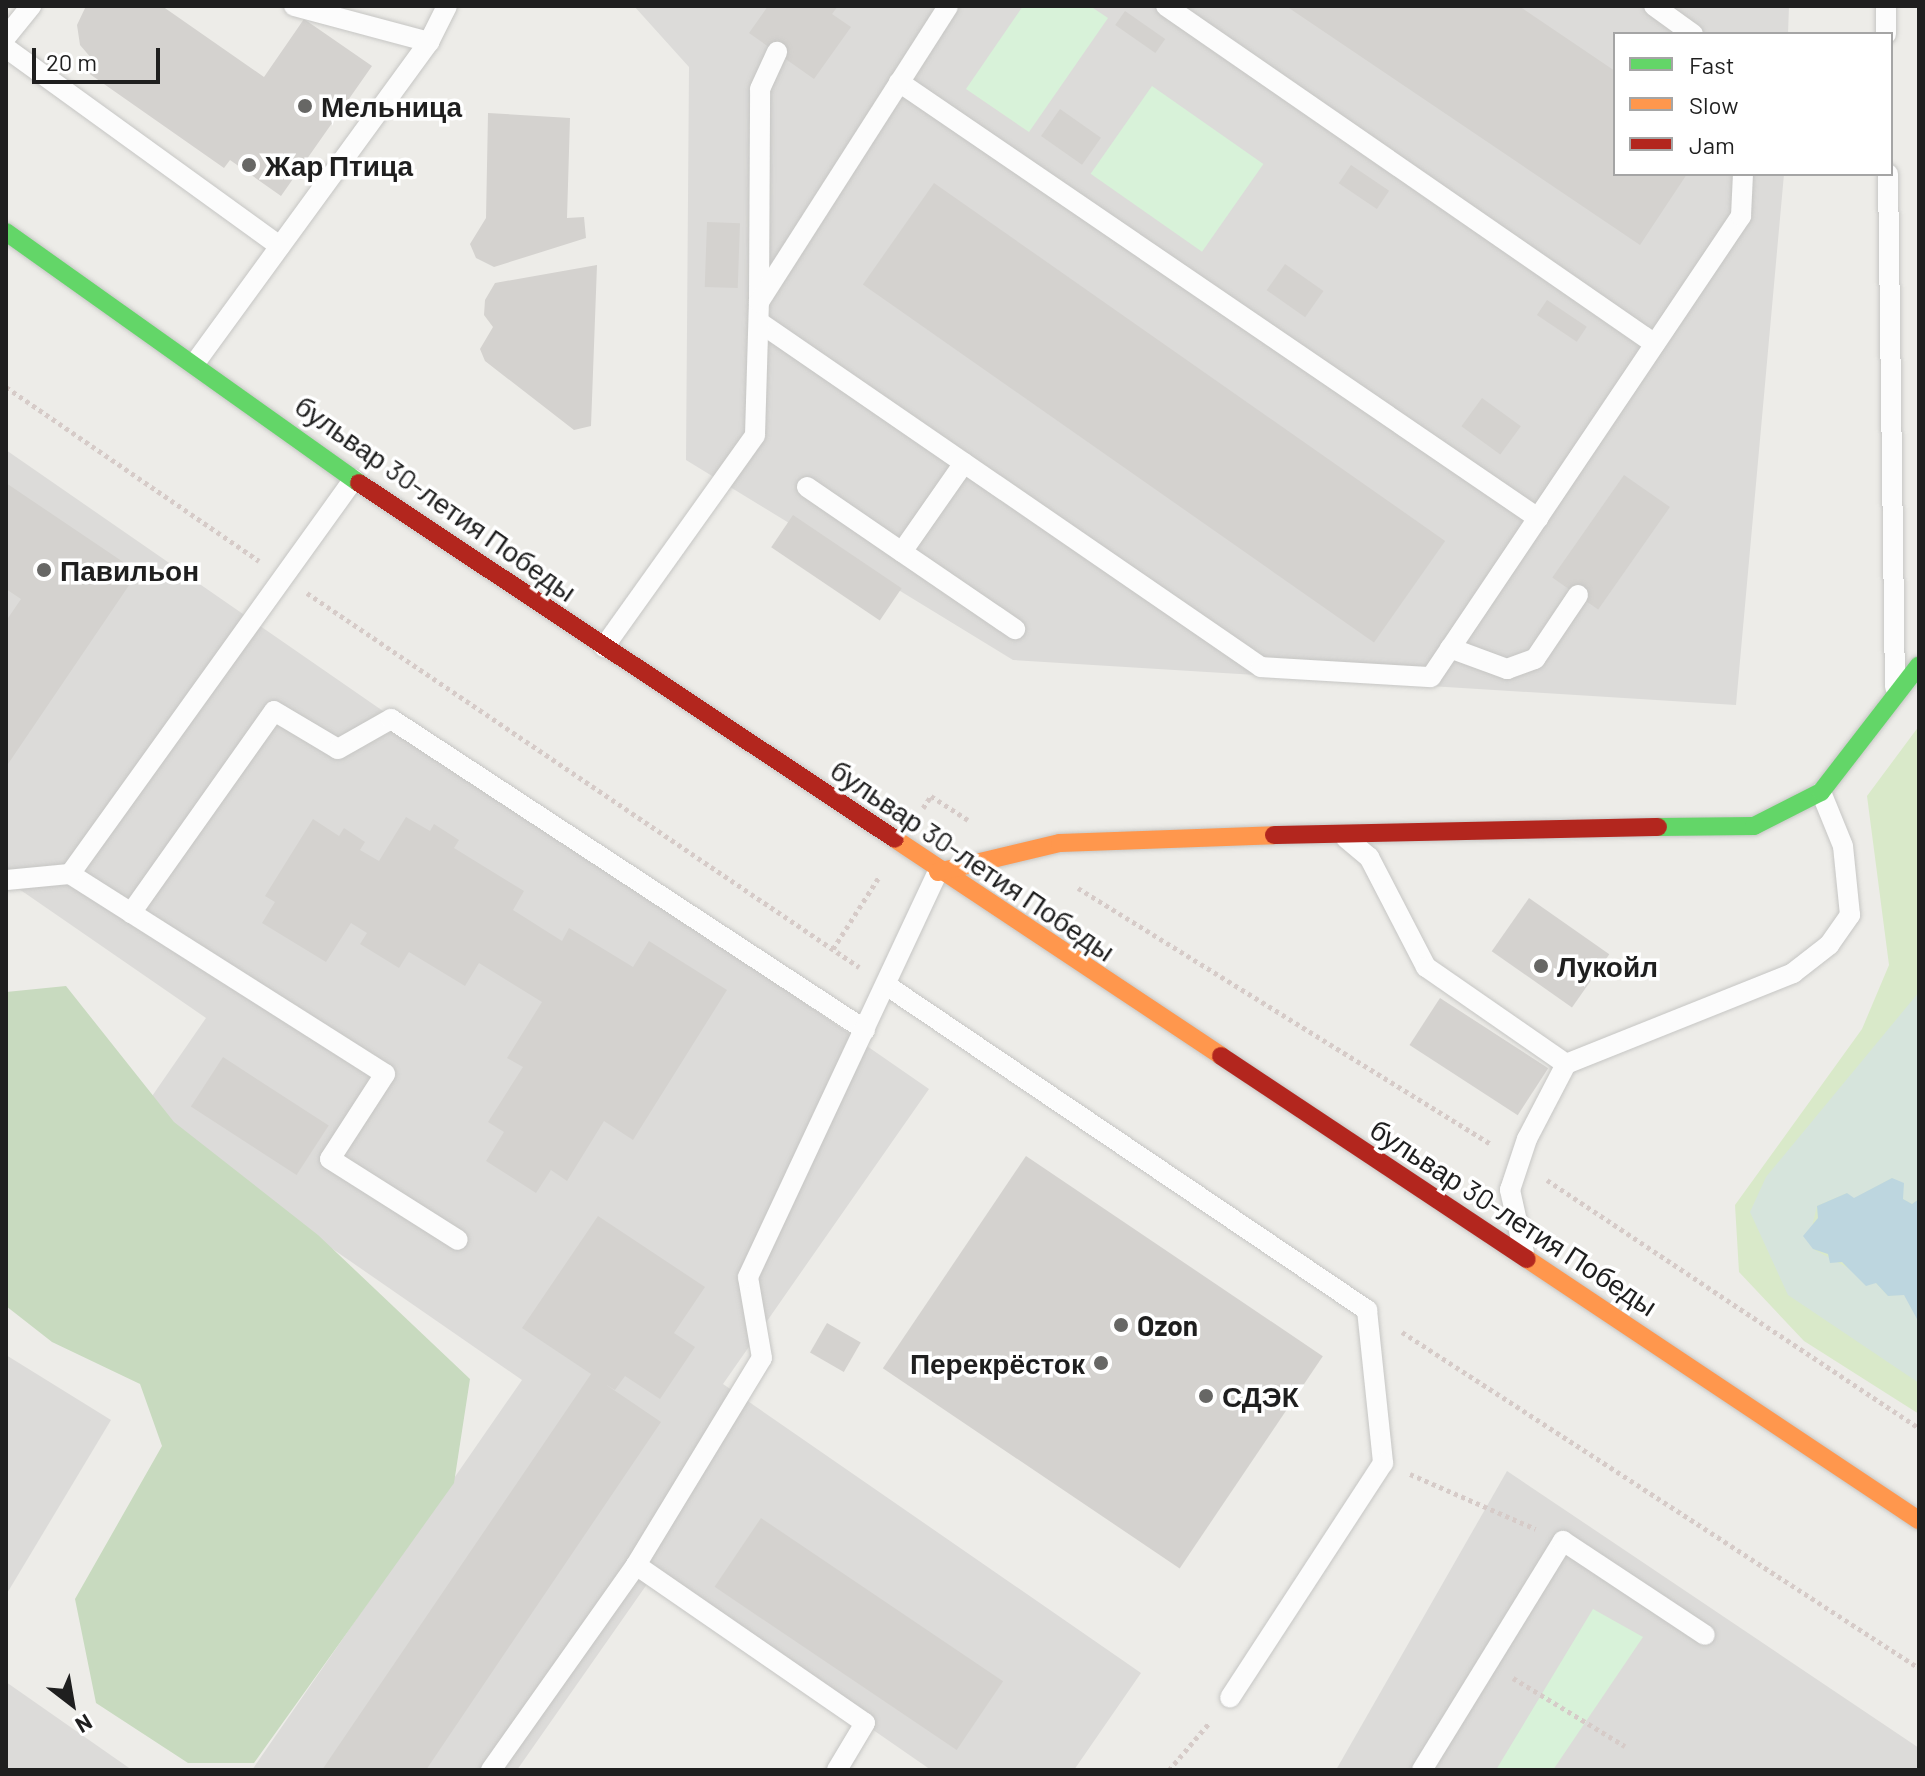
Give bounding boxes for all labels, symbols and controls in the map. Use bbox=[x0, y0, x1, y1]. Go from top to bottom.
scale bar bbox=[36, 32, 164, 82]
legend bbox=[1613, 32, 1893, 176]
text: 20 m bbox=[46, 47, 97, 76]
text: Fast bbox=[1689, 50, 1734, 79]
place label: Мельница bbox=[321, 89, 462, 123]
text: Slow bbox=[1689, 90, 1738, 119]
marker: Мельница bbox=[296, 97, 314, 115]
text: Jam bbox=[1689, 130, 1735, 159]
place label: Жар Птица bbox=[265, 148, 413, 182]
marker: Жар Птица bbox=[240, 156, 258, 174]
street label: бульвар 30-летия Победы bbox=[289, 388, 583, 608]
place label: Павильон bbox=[60, 553, 199, 587]
marker: Павильон bbox=[35, 561, 53, 579]
street label: бульвар 30-летия Победы bbox=[825, 752, 1121, 968]
place label: Лукойл bbox=[1557, 949, 1658, 983]
marker: Лукойл bbox=[1532, 957, 1550, 975]
street label: бульвар 30-летия Победы bbox=[1364, 1112, 1664, 1322]
place label: Ozon bbox=[1137, 1308, 1198, 1342]
marker: Ozon bbox=[1112, 1316, 1130, 1334]
place label: Перекрёсток bbox=[910, 1346, 1085, 1380]
marker: Перекрёсток bbox=[1092, 1354, 1110, 1372]
place label: СДЭК bbox=[1222, 1379, 1299, 1413]
marker: СДЭК bbox=[1197, 1387, 1215, 1405]
north arrow bbox=[32, 1664, 112, 1744]
text: N bbox=[71, 1710, 97, 1739]

